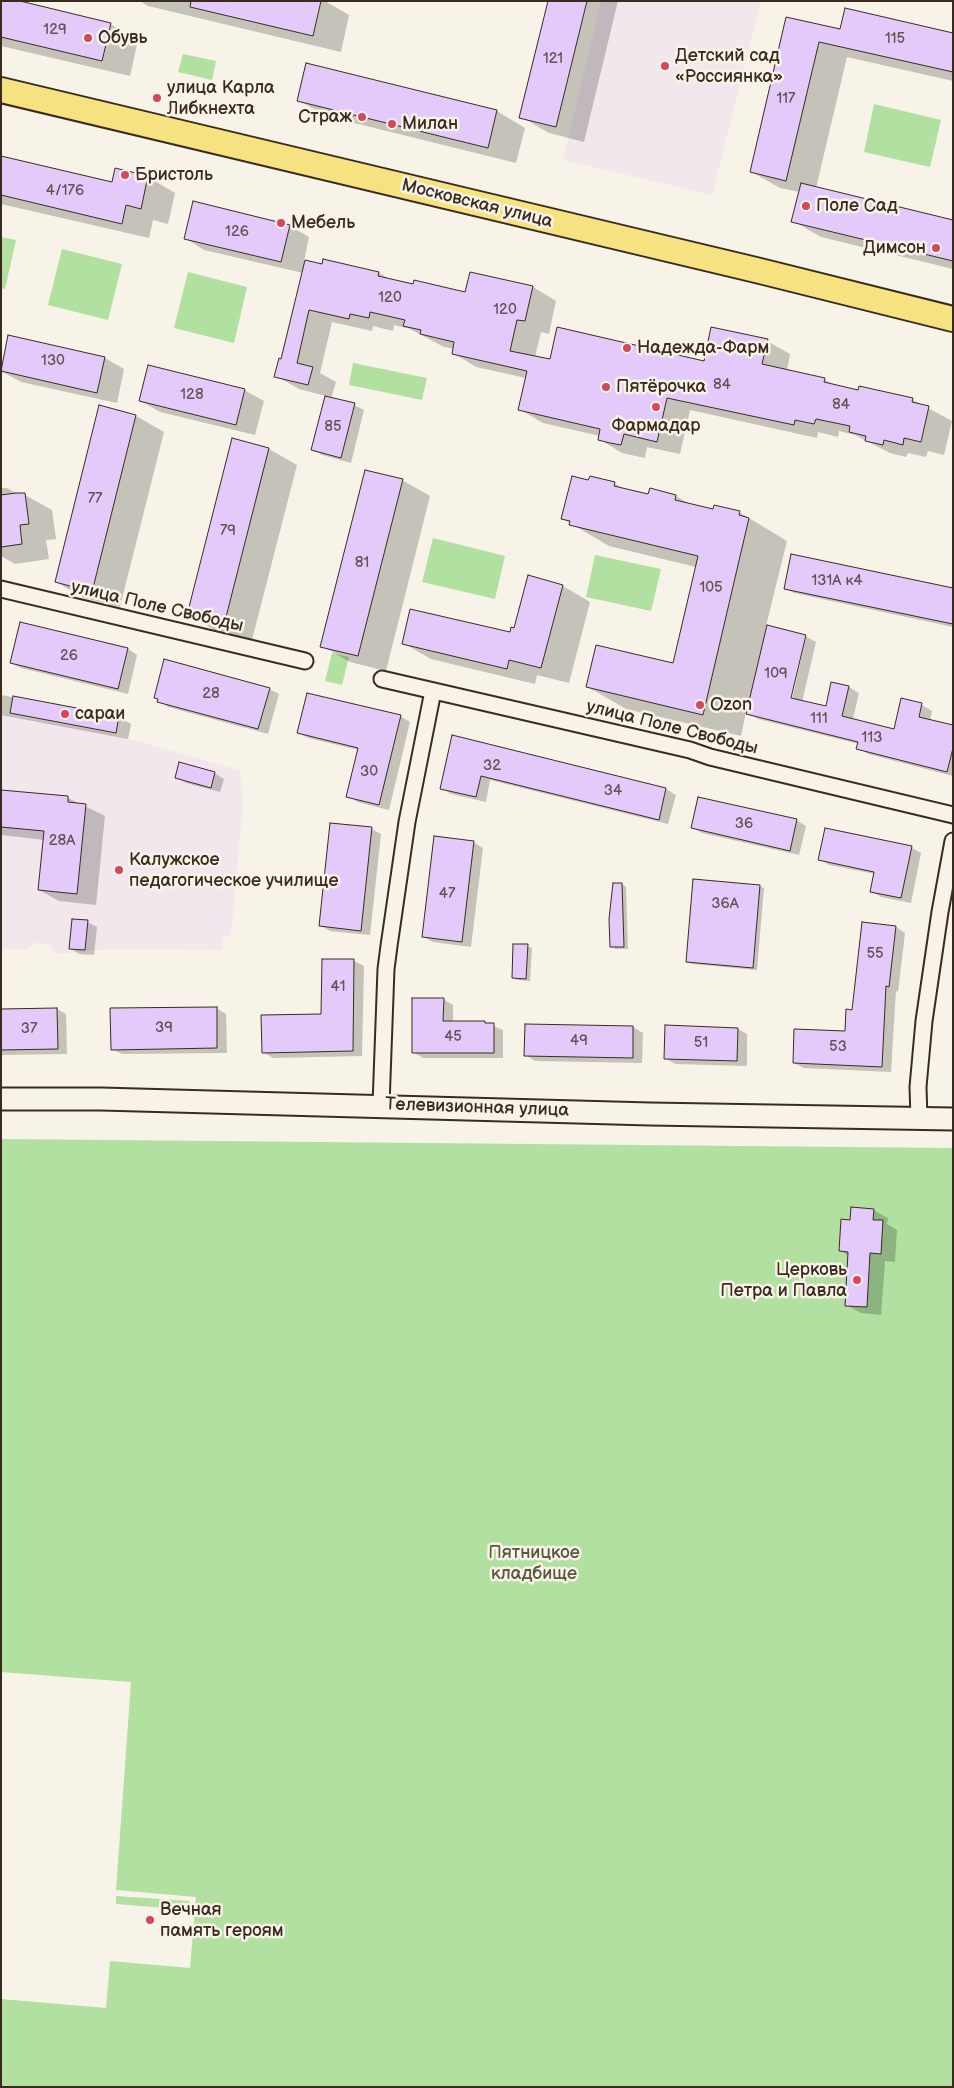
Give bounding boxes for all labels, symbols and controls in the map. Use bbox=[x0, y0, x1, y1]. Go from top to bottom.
house number: 129 bbox=[43, 21, 67, 39]
place label: Обувь bbox=[98, 27, 147, 49]
house number: 115 bbox=[885, 30, 905, 48]
marker: Обувь bbox=[82, 32, 94, 44]
place label: Детский сад «Россиянка» bbox=[675, 45, 783, 88]
house number: 121 bbox=[543, 50, 563, 68]
marker: Детский сад «Россиянка» bbox=[659, 60, 671, 72]
place label: улица Карла Либкнехта bbox=[167, 77, 275, 120]
house number: 117 bbox=[777, 90, 795, 108]
marker: улица Карла Либкнехта bbox=[151, 92, 163, 104]
place label: Страж bbox=[298, 106, 352, 128]
marker: Страж bbox=[356, 111, 368, 123]
place label: Милан bbox=[402, 113, 458, 135]
marker: Милан bbox=[386, 118, 398, 130]
place label: Бристоль bbox=[135, 164, 213, 186]
marker: Бристоль bbox=[119, 169, 131, 181]
street label: Московская улица bbox=[399, 175, 555, 233]
house number: 4/176 bbox=[46, 182, 84, 200]
place label: Поле Сад bbox=[816, 195, 898, 217]
marker: Поле Сад bbox=[800, 200, 812, 212]
place label: Мебель bbox=[291, 212, 355, 234]
marker: Мебель bbox=[275, 217, 287, 229]
house number: 126 bbox=[225, 223, 249, 241]
place label: Димсон bbox=[863, 237, 926, 259]
marker: Димсон bbox=[930, 242, 942, 254]
house number: 120 bbox=[378, 289, 402, 307]
house number: 120 bbox=[493, 301, 517, 319]
place label: Надежда-Фарм bbox=[637, 337, 769, 359]
marker: Надежда-Фарм bbox=[621, 342, 633, 354]
house number: 130 bbox=[41, 352, 65, 370]
place label: Пятёрочка bbox=[616, 376, 706, 398]
house number: 84 bbox=[713, 376, 731, 394]
marker: Пятёрочка bbox=[600, 381, 612, 393]
house number: 128 bbox=[180, 386, 204, 404]
house number: 84 bbox=[832, 396, 850, 414]
marker: Фармадар bbox=[650, 401, 662, 413]
place label: Фармадар bbox=[612, 415, 700, 437]
house number: 85 bbox=[324, 418, 342, 436]
house number: 77 bbox=[88, 490, 102, 508]
house number: 79 bbox=[220, 522, 236, 540]
house number: 81 bbox=[355, 554, 369, 572]
house number: 131А к4 bbox=[811, 572, 863, 590]
street label: улица Поле Свободы bbox=[69, 577, 245, 637]
house number: 105 bbox=[699, 579, 723, 597]
house number: 26 bbox=[60, 647, 78, 665]
house number: 109 bbox=[764, 665, 788, 683]
house number: 28 bbox=[202, 685, 220, 703]
place label: Ozon bbox=[710, 694, 752, 716]
street label: улица Поле Свободы bbox=[584, 696, 760, 760]
marker: Ozon bbox=[694, 699, 706, 711]
place label: сараи bbox=[75, 703, 125, 725]
marker: сараи bbox=[59, 708, 71, 720]
house number: 111 bbox=[810, 710, 828, 728]
house number: 113 bbox=[862, 729, 882, 747]
house number: 32 bbox=[483, 757, 501, 775]
house number: 30 bbox=[360, 763, 378, 781]
house number: 34 bbox=[604, 782, 622, 800]
house number: 36 bbox=[735, 815, 753, 833]
house number: 28А bbox=[49, 832, 75, 850]
place label: Калужское педагогическое училище bbox=[129, 849, 339, 892]
marker: Калужское педагогическое училище bbox=[113, 864, 125, 876]
house number: 47 bbox=[439, 885, 455, 903]
house number: 36А bbox=[711, 895, 739, 913]
house number: 55 bbox=[866, 945, 884, 963]
house number: 41 bbox=[331, 978, 345, 996]
house number: 39 bbox=[155, 1019, 173, 1037]
house number: 37 bbox=[21, 1020, 37, 1038]
house number: 45 bbox=[444, 1028, 462, 1046]
house number: 49 bbox=[570, 1032, 588, 1050]
house number: 51 bbox=[694, 1034, 708, 1052]
house number: 53 bbox=[829, 1038, 847, 1056]
street label: Телевизионная улица bbox=[385, 1094, 569, 1122]
place label: Церковь Петра и Павла bbox=[720, 1259, 847, 1302]
marker: Церковь Петра и Павла bbox=[851, 1274, 863, 1286]
park label: Пятницкое кладбище bbox=[488, 1542, 580, 1585]
place label: Вечная память героям bbox=[160, 1899, 284, 1942]
marker: Вечная память героям bbox=[144, 1914, 156, 1926]

